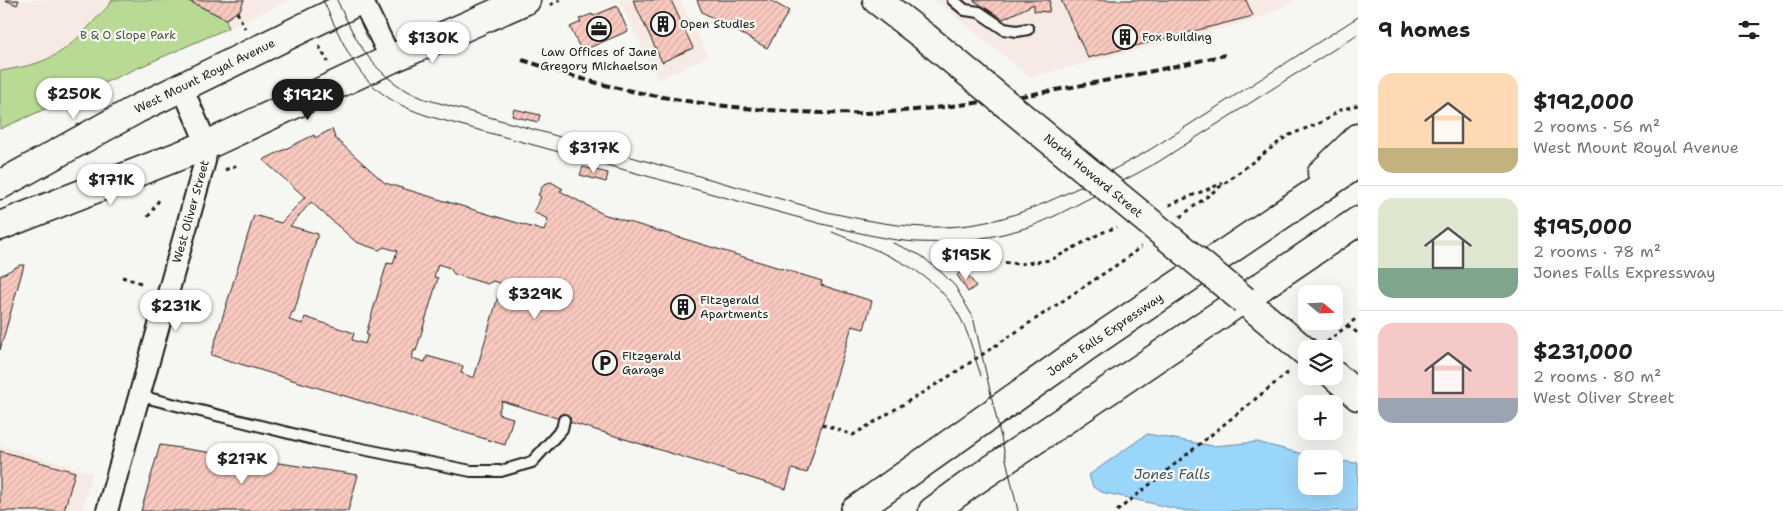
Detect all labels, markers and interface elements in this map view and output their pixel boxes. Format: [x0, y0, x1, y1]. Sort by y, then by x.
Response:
building icon: Open Studies [650, 11, 676, 37]
office icon: Law Offices of Jane Gregory Michaelson [586, 16, 612, 42]
place label: Open Studies [680, 16, 755, 32]
text: 9 homes [1378, 16, 1470, 44]
icon: filters [1735, 16, 1763, 44]
pin: $130K [398, 22, 468, 64]
building icon: Fox Building [1112, 24, 1138, 50]
park label: B & O Slope Park [80, 27, 176, 43]
text: $130K [408, 27, 458, 48]
place label: Fox Building [1142, 29, 1212, 45]
street label: West Mount Royal Avenue [132, 35, 278, 117]
place label: Law Offices of Jane Gregory Michaelson [540, 44, 658, 74]
pin: $250K [39, 78, 109, 120]
pin: $192K [273, 78, 343, 121]
text: $250K [47, 83, 101, 104]
text: $192K [283, 84, 333, 105]
text: $192,000 [1533, 88, 1634, 116]
icon: home [1418, 93, 1478, 153]
text: 2 rooms · 56 m² [1533, 116, 1660, 137]
street label: North Howard Street [1040, 130, 1146, 221]
pin: $317K [559, 132, 629, 174]
text: $317K [569, 137, 619, 158]
text: West Mount Royal Avenue [1533, 137, 1739, 158]
street label: West Oliver Street [169, 158, 213, 265]
pin: $171K [76, 164, 146, 206]
text: $171K [88, 169, 134, 190]
text: $195,000 [1533, 213, 1632, 241]
icon: home [1418, 218, 1478, 278]
pin: $195K [931, 238, 1001, 281]
text: 2 rooms · 78 m² [1533, 241, 1661, 262]
text: $195K [941, 244, 991, 265]
text: Jones Falls Expressway [1533, 262, 1716, 283]
pin: $329K [500, 278, 570, 320]
text: $329K [508, 283, 562, 304]
north arrow [1298, 285, 1342, 330]
map controls [1298, 285, 1343, 495]
street label: Jones Falls Expressway [1044, 289, 1166, 380]
pin: $231K [141, 290, 211, 332]
place label: Fitzgerald Apartments [700, 292, 769, 322]
building icon: Fitzgerald Apartments [670, 294, 696, 320]
text: $231K [151, 295, 201, 316]
text: $231,000 [1533, 338, 1633, 366]
button: layers [1298, 340, 1343, 385]
icon: home [1418, 343, 1478, 403]
place label: Fitzgerald Garage [622, 348, 682, 378]
parking icon: Fitzgerald Garage [592, 350, 618, 376]
text: 2 rooms · 80 m² [1533, 366, 1661, 387]
text: West Oliver Street [1533, 387, 1675, 408]
button: + [1298, 395, 1343, 440]
pin: $217K [207, 442, 277, 485]
text: $217K [217, 448, 267, 469]
button: − [1298, 450, 1343, 495]
water label: Jones Falls [1134, 465, 1210, 483]

